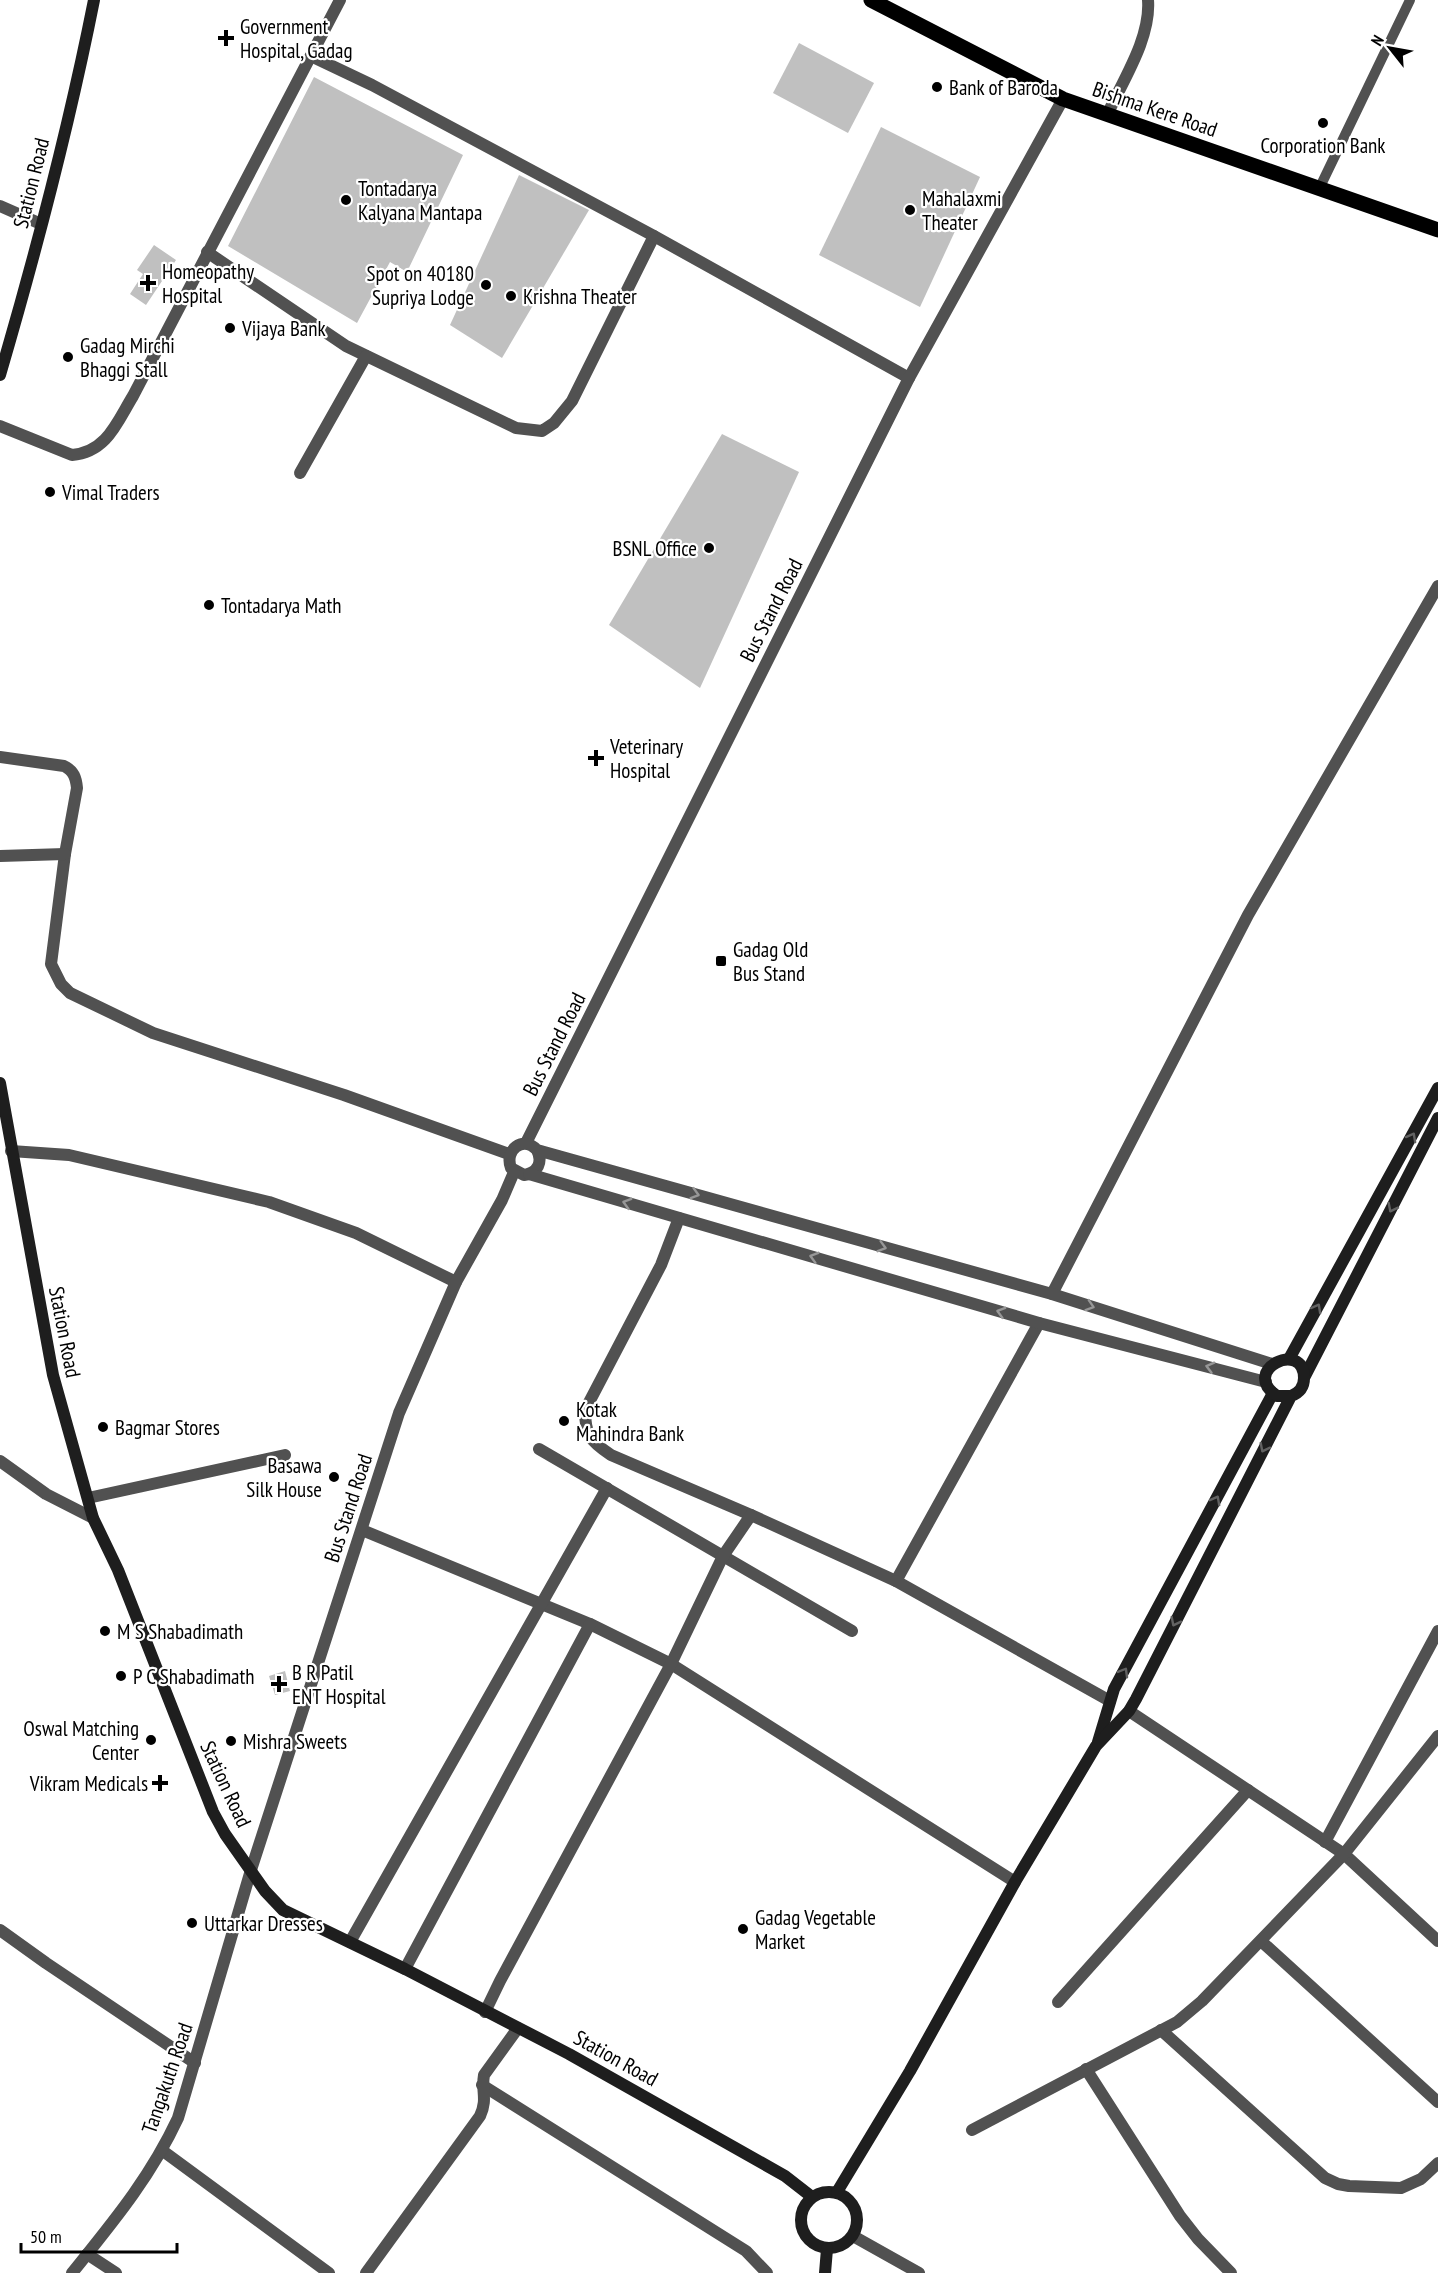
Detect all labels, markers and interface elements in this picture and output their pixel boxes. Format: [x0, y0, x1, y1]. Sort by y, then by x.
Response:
place label: Government Hospital, Gadag [240, 13, 352, 64]
north arrow [1360, 18, 1420, 78]
marker: Government Hospital, Gadag [217, 29, 235, 47]
text: N [1366, 31, 1388, 49]
place label: Bank of Baroda [949, 74, 1058, 101]
street label: Bishma Kere Road [1089, 75, 1221, 143]
marker: Bank of Baroda [930, 80, 944, 94]
marker: Corporation Bank [1316, 116, 1330, 130]
place label: Corporation Bank [1261, 132, 1385, 159]
street label: Station Road [7, 135, 55, 231]
place label: Tontadarya Kalyana Mantapa [358, 175, 482, 226]
place label: Mahalaxmi Theater [922, 185, 1002, 236]
marker: Tontadarya Kalyana Mantapa [339, 193, 353, 207]
marker: Mahalaxmi Theater [903, 203, 917, 217]
place label: Homeopathy Hospital [162, 258, 254, 309]
place label: Spot on 40180 Supriya Lodge [367, 260, 474, 311]
marker: Homeopathy Hospital [139, 274, 157, 292]
marker: Spot on 40180 Supriya Lodge [479, 278, 493, 292]
place label: Krishna Theater [523, 283, 637, 310]
marker: Krishna Theater [504, 289, 518, 303]
place label: Vijaya Bank [241, 315, 326, 342]
marker: Vijaya Bank [223, 321, 237, 335]
place label: Gadag Mirchi Bhaggi Stall [80, 332, 175, 383]
marker: Gadag Mirchi Bhaggi Stall [61, 350, 75, 364]
place label: Vimal Traders [61, 479, 160, 506]
marker: Vimal Traders [43, 485, 57, 499]
place label: BSNL Office [612, 535, 697, 562]
marker: BSNL Office [702, 541, 716, 555]
street label: Bus Stand Road [733, 554, 809, 666]
place label: Tontadarya Math [221, 592, 341, 619]
marker: Tontadarya Math [202, 598, 216, 612]
place label: Veterinary Hospital [609, 733, 683, 784]
marker: Veterinary Hospital [587, 749, 605, 767]
place label: Gadag Old Bus Stand [733, 936, 808, 987]
marker: Gadag Old Bus Stand [714, 954, 728, 968]
street label: Bus Stand Road [516, 988, 592, 1100]
one-way arrow [1404, 1133, 1416, 1143]
one-way arrow [689, 1187, 699, 1199]
one-way arrow [622, 1197, 632, 1210]
one-way arrow [1388, 1201, 1399, 1212]
one-way arrow [877, 1239, 887, 1252]
one-way arrow [809, 1252, 820, 1264]
street label: Station Road [43, 1284, 87, 1380]
one-way arrow [1084, 1299, 1095, 1311]
one-way arrow [1310, 1304, 1322, 1314]
one-way arrow [996, 1307, 1007, 1319]
one-way arrow [1205, 1362, 1215, 1375]
place label: Kotak Mahindra Bank [576, 1396, 684, 1447]
place label: Bagmar Stores [115, 1414, 220, 1441]
marker: Kotak Mahindra Bank [557, 1414, 571, 1428]
marker: Bagmar Stores [96, 1420, 110, 1434]
one-way arrow [1260, 1442, 1272, 1453]
street label: Bus Stand Road [318, 1450, 378, 1566]
place label: Basawa Silk House [246, 1452, 322, 1503]
marker: Basawa Silk House [327, 1470, 341, 1484]
one-way arrow [1209, 1495, 1220, 1506]
one-way arrow [1171, 1615, 1182, 1626]
place label: M S Shabadimath [117, 1618, 243, 1645]
marker: M S Shabadimath [98, 1624, 112, 1638]
place label: B R Patil ENT Hospital [292, 1659, 386, 1710]
place label: P C Shabadimath [133, 1663, 255, 1690]
one-way arrow [1117, 1668, 1129, 1678]
marker: P C Shabadimath [114, 1669, 128, 1683]
marker: B R Patil ENT Hospital [270, 1675, 288, 1693]
place label: Oswal Matching Center [23, 1715, 139, 1766]
place label: Mishra Sweets [243, 1728, 347, 1755]
marker: Oswal Matching Center [144, 1733, 158, 1747]
marker: Mishra Sweets [224, 1734, 238, 1748]
street label: Station Road [194, 1737, 258, 1831]
place label: Vikram Medicals [29, 1770, 148, 1797]
marker: Vikram Medicals [153, 1776, 167, 1790]
place label: Gadag Vegetable Market [755, 1904, 876, 1955]
place label: Uttarkar Dresses [204, 1910, 323, 1937]
marker: Uttarkar Dresses [185, 1916, 199, 1930]
marker: Gadag Vegetable Market [736, 1922, 750, 1936]
street label: Tangakuth Road [135, 2019, 199, 2137]
street label: Station Road [569, 2024, 663, 2092]
scale bar [21, 2216, 177, 2254]
text: 50 m [30, 2225, 62, 2248]

